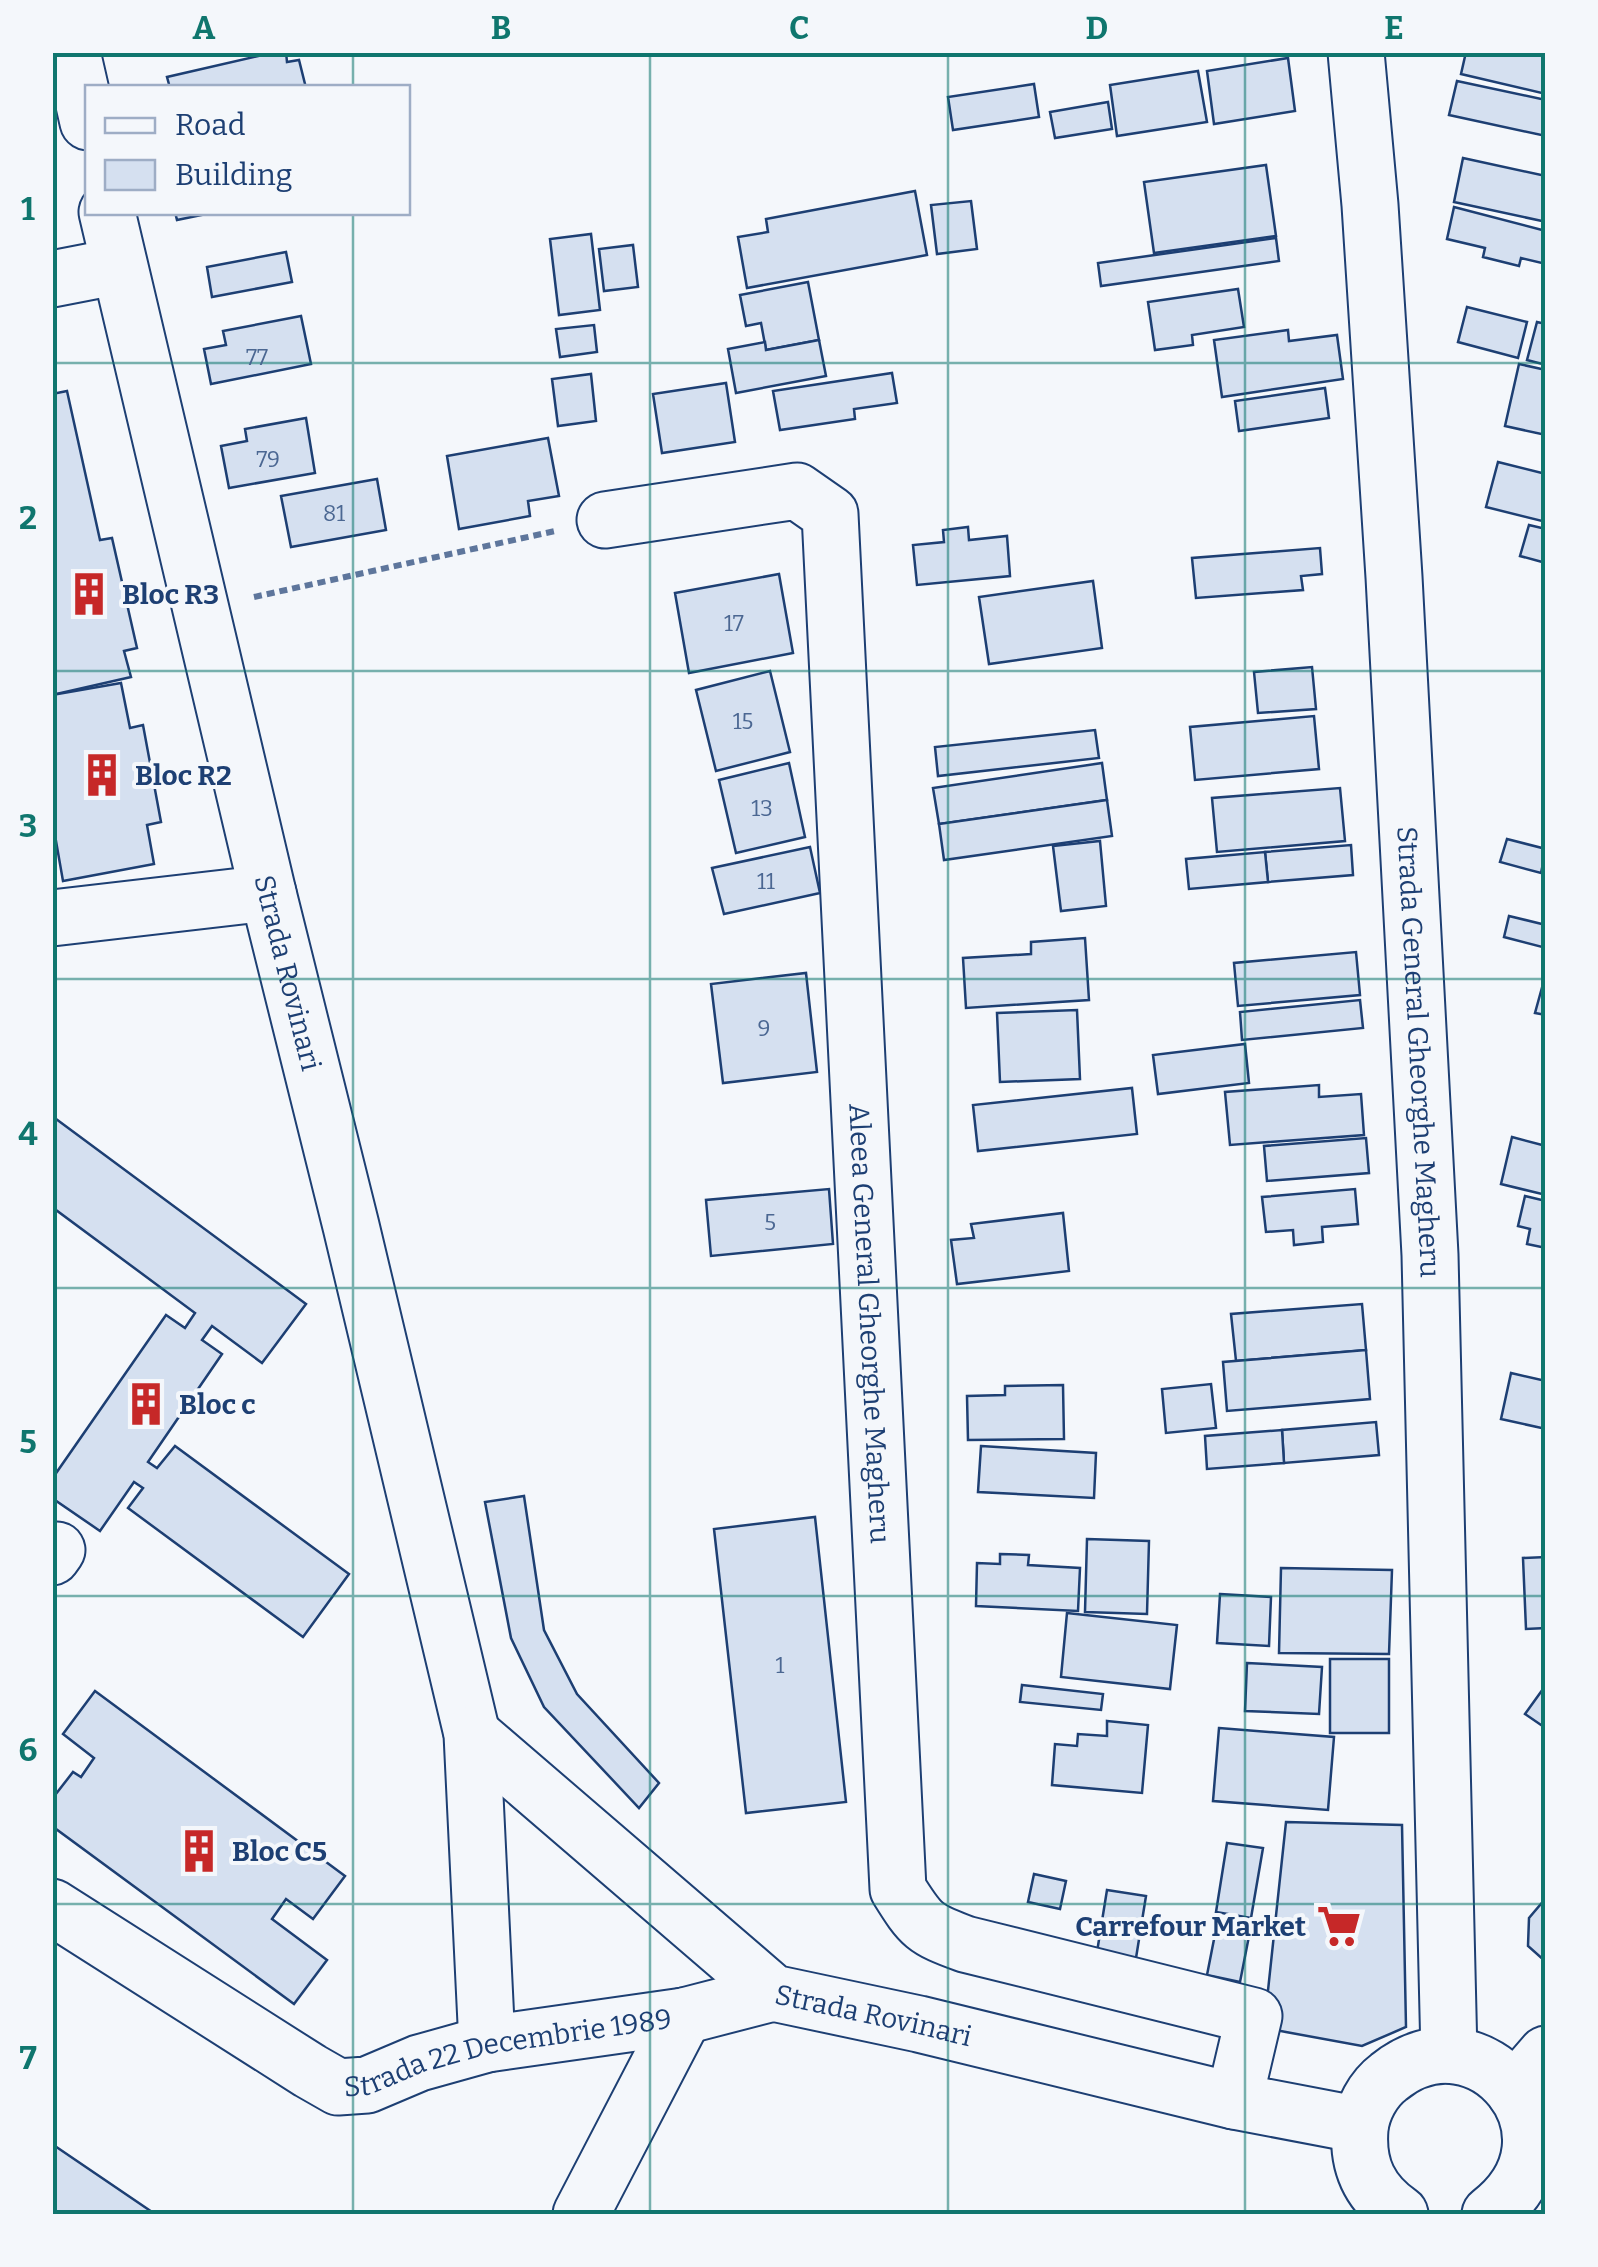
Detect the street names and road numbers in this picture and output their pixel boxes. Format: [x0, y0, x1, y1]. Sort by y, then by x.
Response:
street label: Strada General Gheorghe Magheru [1390, 825, 1447, 1278]
street label: Strada Rovinari [247, 872, 328, 1074]
street label: Aleea General Gheorghe Magheru [842, 1103, 897, 1545]
street label: Strada Rovinari [772, 1978, 975, 2053]
street label: Strada 22 Decembrie 1989 [343, 2002, 674, 2104]

